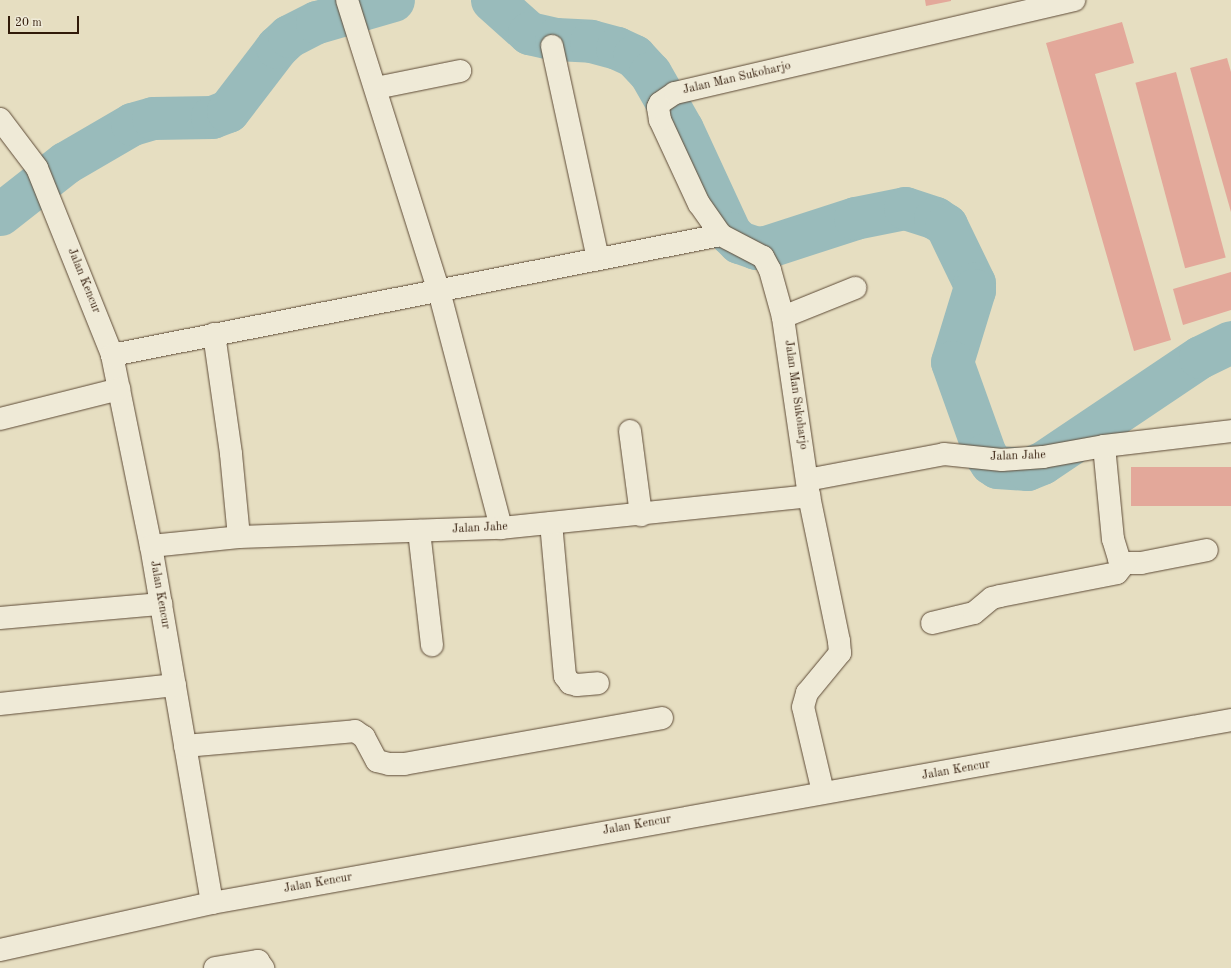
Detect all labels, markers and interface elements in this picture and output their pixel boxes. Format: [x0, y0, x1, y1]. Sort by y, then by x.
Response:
scale bar [10, 8, 81, 34]
text: 20 m [15, 17, 42, 29]
street label: Jalan Man Sukoharjo [682, 60, 792, 98]
street label: Jalan Kencur [63, 246, 103, 316]
street label: Jalan Man Sukoharjo [780, 339, 810, 451]
street label: Jalan Jahe [990, 449, 1046, 465]
street label: Jalan Jahe [452, 520, 508, 538]
street label: Jalan Kencur [146, 560, 172, 630]
street label: Jalan Kencur [921, 758, 991, 784]
street label: Jalan Kencur [602, 813, 672, 839]
street label: Jalan Kencur [283, 871, 353, 897]

